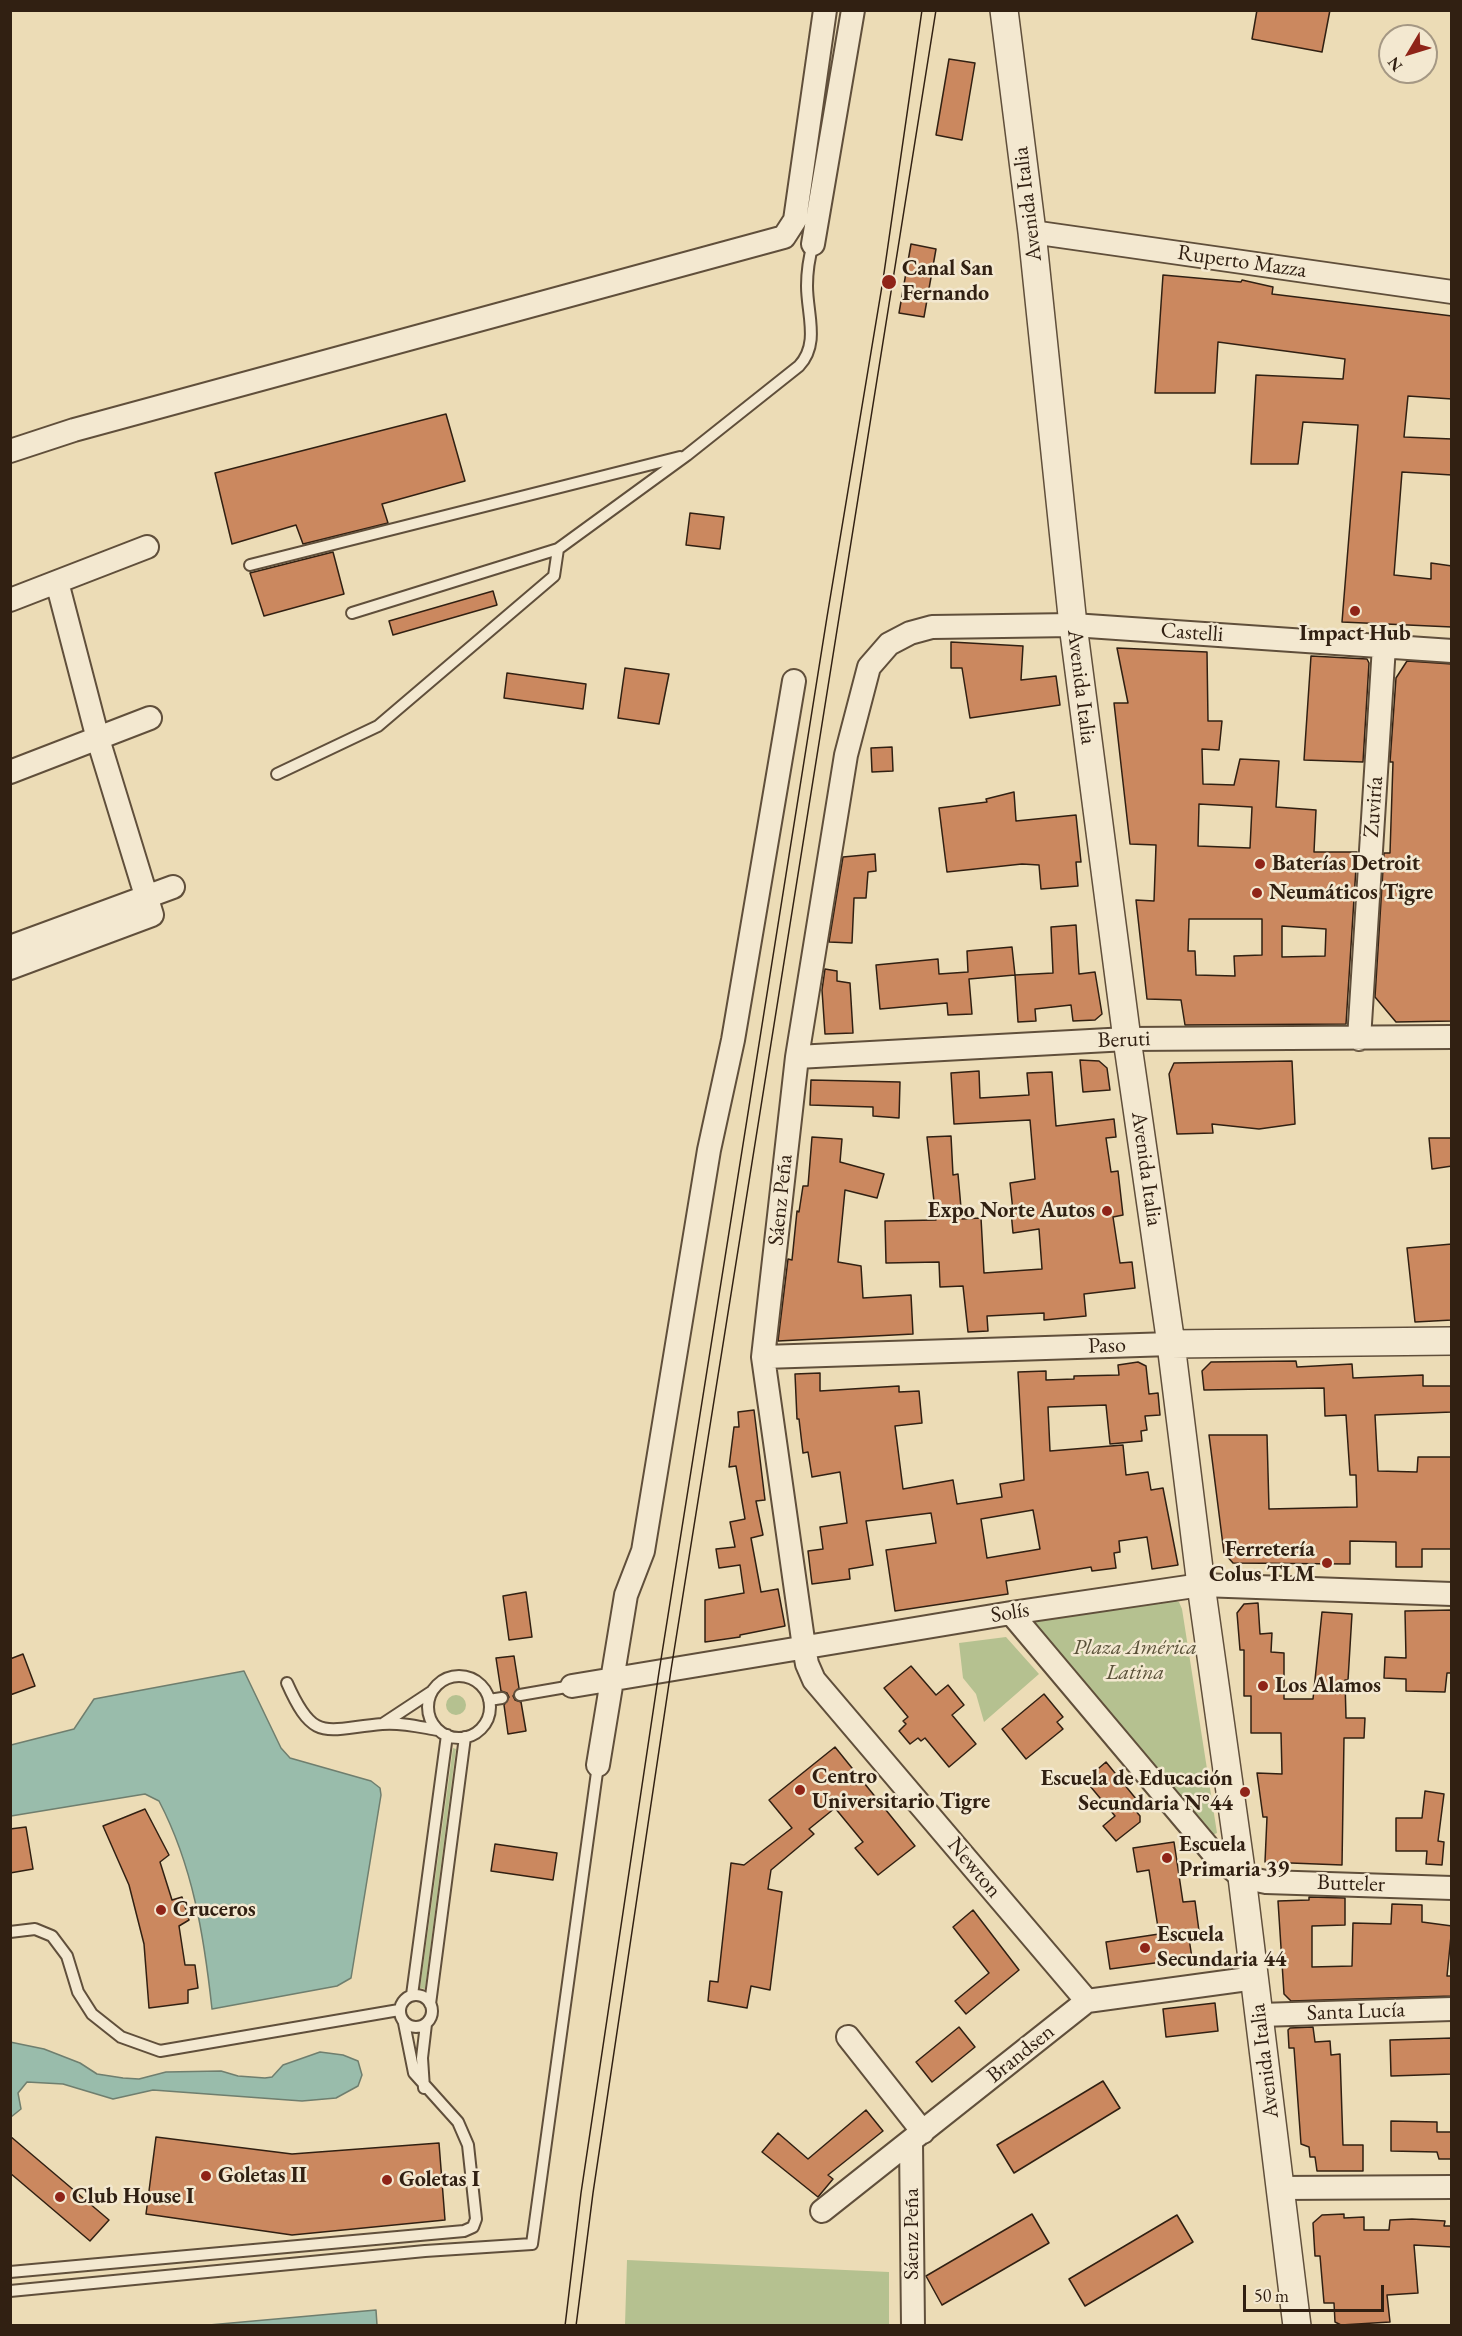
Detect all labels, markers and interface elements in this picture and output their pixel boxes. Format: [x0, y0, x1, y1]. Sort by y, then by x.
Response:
north arrow [1378, 24, 1438, 84]
text: N [1383, 53, 1407, 76]
street label: Avenida Italia [1008, 145, 1048, 263]
street label: Ruperto Mazza [1176, 240, 1308, 284]
place label: Canal San Fernando [902, 256, 993, 308]
marker: Canal San Fernando [880, 273, 898, 291]
marker: Impact Hub [1348, 604, 1362, 618]
street label: Castelli [1160, 618, 1224, 648]
place label: Impact Hub [1299, 621, 1411, 647]
street label: Avenida Italia [1061, 628, 1101, 746]
street label: Zuviría [1359, 775, 1389, 839]
place label: Baterías Detroit [1272, 851, 1420, 877]
marker: Baterías Detroit [1253, 857, 1267, 871]
place label: Neumáticos Tigre [1269, 880, 1433, 906]
marker: Neumáticos Tigre [1250, 886, 1264, 900]
street label: Beruti [1097, 1026, 1151, 1054]
street label: Avenida Italia [1125, 1110, 1167, 1228]
street label: Sáenz Peña [763, 1153, 799, 1247]
place label: Expo Norte Autos [928, 1198, 1095, 1224]
marker: Expo Norte Autos [1100, 1204, 1114, 1218]
street label: Paso [1088, 1332, 1126, 1360]
place label: Ferretería Colus TLM [1209, 1537, 1315, 1588]
marker: Ferretería Colus TLM [1320, 1556, 1334, 1570]
street label: Solís [989, 1597, 1031, 1629]
park label: Plaza América Latina [1073, 1635, 1197, 1687]
place label: Los Alamos [1275, 1673, 1381, 1699]
marker: Los Alamos [1256, 1679, 1270, 1693]
place label: Centro Universitario Tigre [812, 1764, 990, 1816]
place label: Escuela de Educación Secundaria N°44 [1041, 1766, 1233, 1818]
marker: Centro Universitario Tigre [793, 1783, 807, 1797]
marker: Escuela de Educación Secundaria N°44 [1238, 1785, 1252, 1799]
place label: Escuela Primaria 39 [1179, 1832, 1289, 1884]
street label: Newton [941, 1833, 1007, 1903]
marker: Escuela Primaria 39 [1160, 1851, 1174, 1865]
street label: Butteler [1317, 1870, 1385, 1898]
place label: Cruceros [173, 1897, 256, 1923]
marker: Cruceros [154, 1903, 168, 1917]
place label: Escuela Secundaria 44 [1157, 1922, 1286, 1974]
marker: Escuela Secundaria 44 [1138, 1941, 1152, 1955]
street label: Santa Lucía [1306, 1997, 1406, 2027]
street label: Avenida Italia [1245, 2002, 1285, 2120]
street label: Brandsen [982, 2019, 1060, 2089]
place label: Goletas II [218, 2163, 307, 2189]
place label: Goletas I [399, 2167, 480, 2193]
marker: Goletas II [199, 2169, 213, 2183]
marker: Goletas I [380, 2173, 394, 2187]
place label: Club House I [72, 2184, 194, 2210]
street label: Sáenz Peña [899, 2188, 925, 2280]
marker: Club House I [53, 2190, 67, 2204]
scale bar [1246, 2273, 1387, 2311]
text: 50 m [1254, 2284, 1289, 2307]

